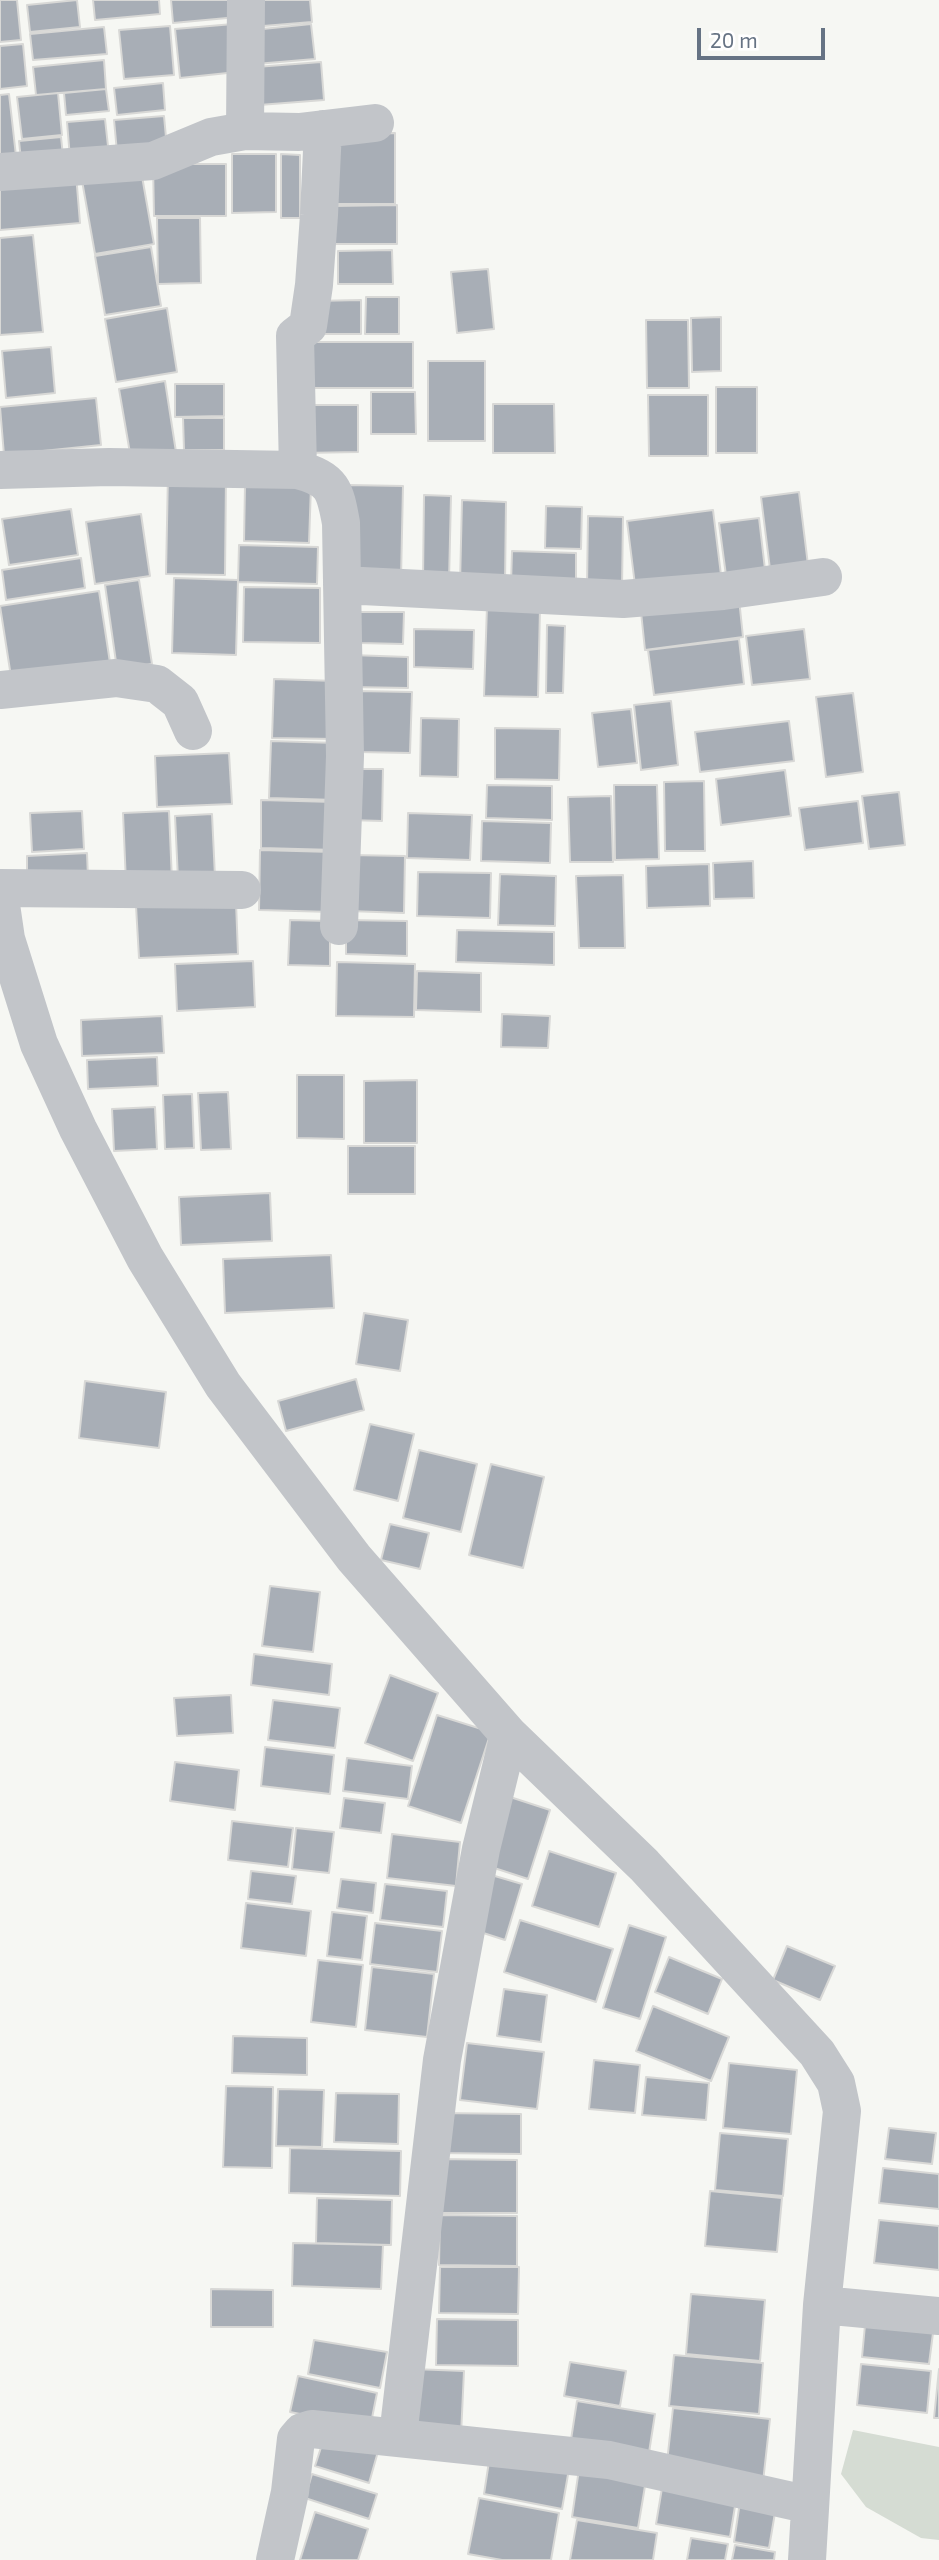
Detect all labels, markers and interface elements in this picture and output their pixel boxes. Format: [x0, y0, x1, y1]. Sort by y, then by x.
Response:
scale bar [701, 14, 829, 58]
text: 20 m [710, 27, 758, 52]

